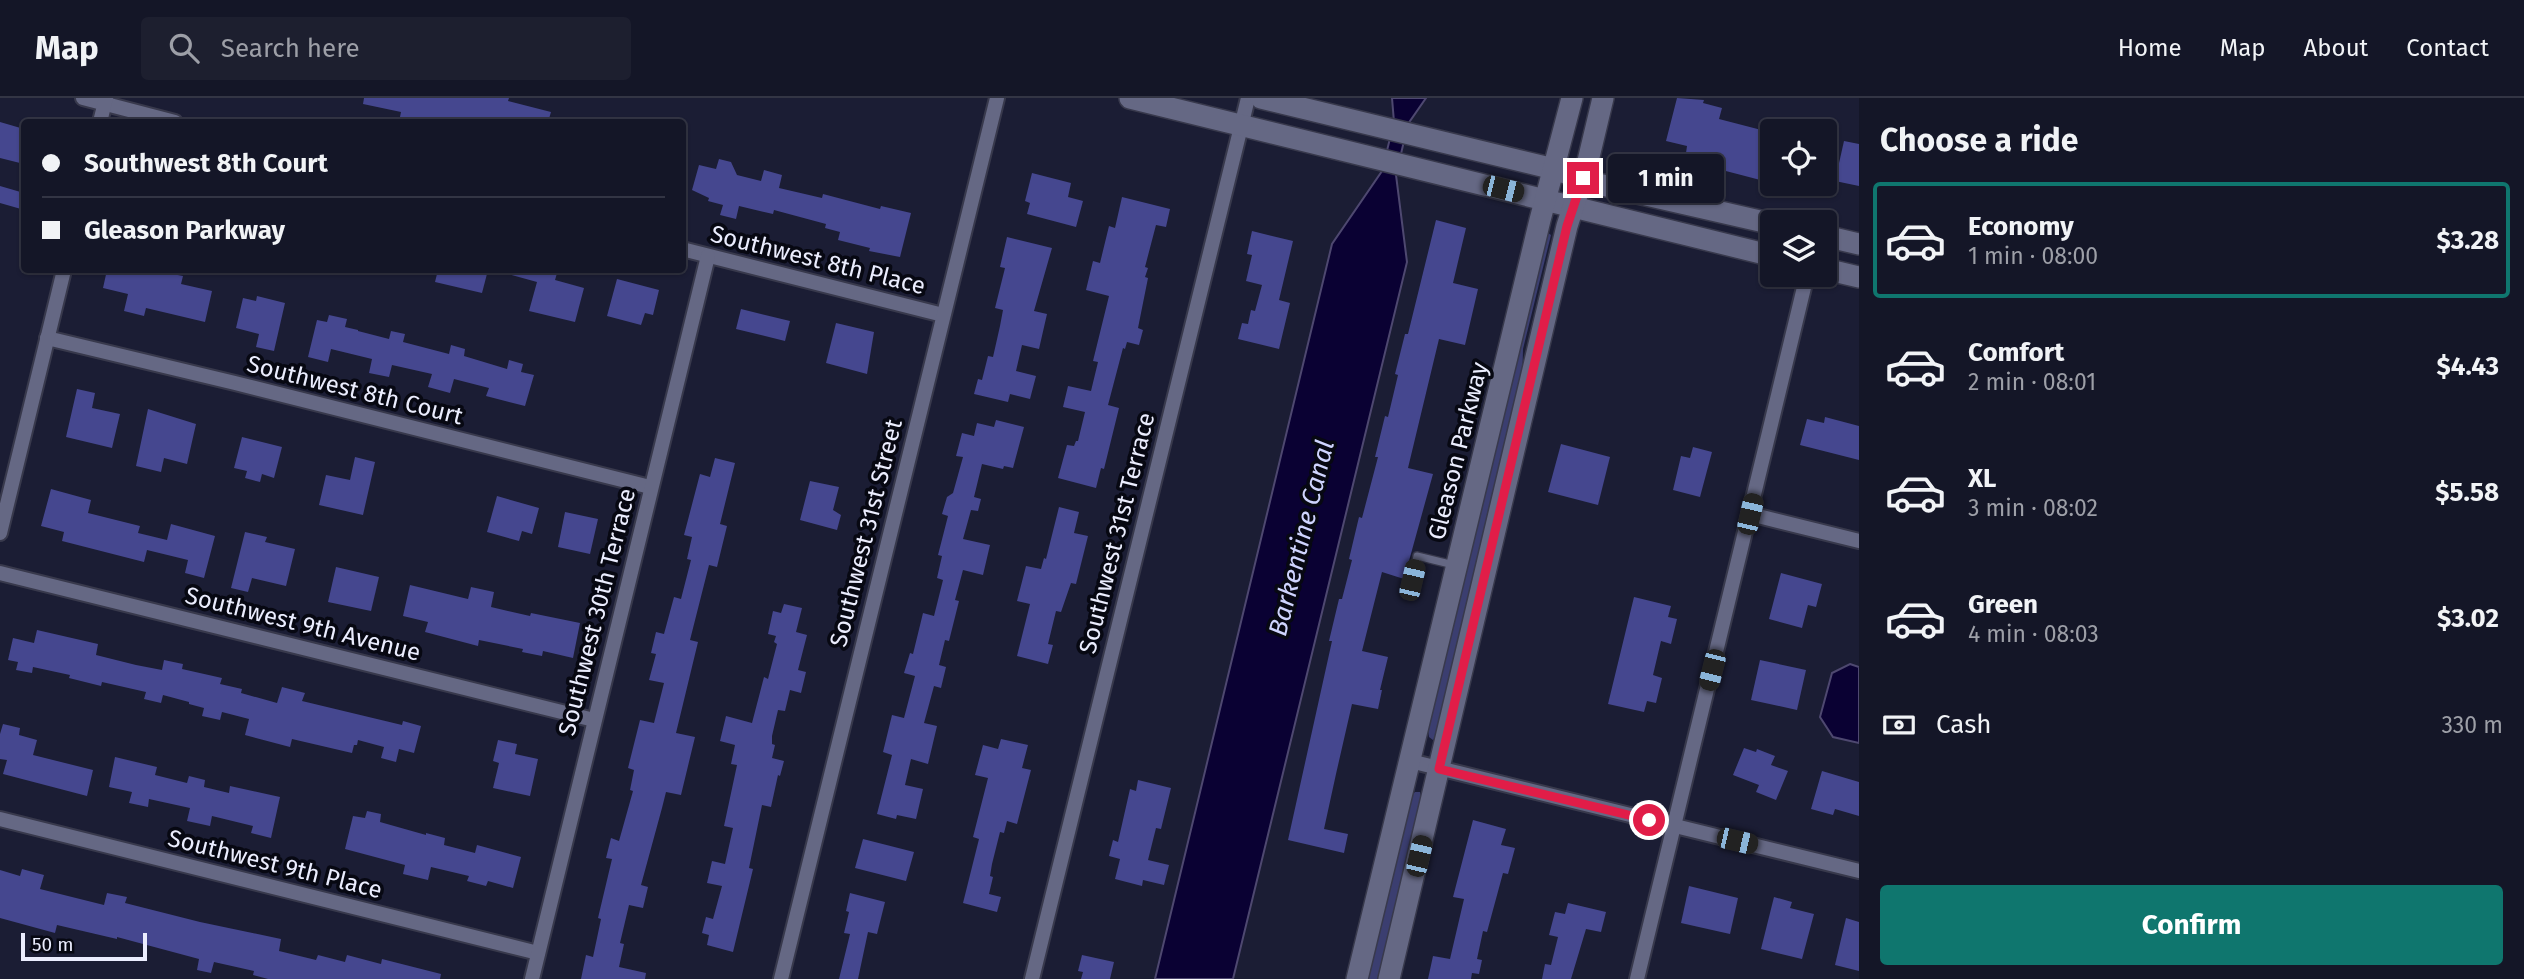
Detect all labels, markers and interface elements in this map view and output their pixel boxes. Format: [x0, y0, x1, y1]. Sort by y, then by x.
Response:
search box [141, 17, 631, 80]
text: Map [35, 28, 99, 68]
icon: search [165, 29, 203, 67]
text: Search here [221, 33, 360, 64]
text: Home [2118, 34, 2182, 62]
text: Map [2220, 34, 2266, 62]
text: About [2304, 34, 2368, 62]
text: Contact [2406, 34, 2489, 62]
map controls [1760, 119, 1837, 287]
button: locate [1760, 119, 1837, 196]
text: Choose a ride [1880, 121, 2078, 159]
text: Southwest 8th Court [84, 148, 328, 179]
callout: 1 min [1608, 154, 1723, 202]
route end [1567, 162, 1599, 194]
text: 1 min [1638, 164, 1694, 192]
car [1481, 174, 1526, 204]
icon: car [1884, 209, 1947, 272]
button: layers [1760, 210, 1837, 287]
text: Economy [1968, 211, 2074, 242]
text: Gleason Parkway [84, 215, 285, 246]
street label: Southwest 8th Place [708, 220, 928, 300]
text: $3.28 [2436, 225, 2499, 256]
text: 1 min · 08:00 [1968, 242, 2098, 270]
icon: car [1884, 335, 1947, 398]
text: Comfort [1968, 337, 2064, 368]
street label: Southwest 8th Court [244, 350, 466, 430]
text: $4.43 [2437, 351, 2499, 382]
street label: Gleason Parkway [1422, 359, 1494, 543]
text: 2 min · 08:01 [1968, 368, 2096, 396]
street label: Southwest 31st Terrace [1074, 410, 1160, 656]
street label: Southwest 31st Street [824, 416, 908, 650]
water label: Barkentine Canal [1262, 437, 1341, 639]
icon: car [1884, 461, 1947, 524]
text: XL [1968, 463, 1996, 494]
text: $5.58 [2435, 477, 2499, 508]
street label: Southwest 30th Terrace [553, 485, 641, 739]
car [1736, 491, 1765, 537]
text: 3 min · 08:02 [1968, 494, 2098, 522]
car [1398, 557, 1427, 603]
street label: Southwest 9th Avenue [182, 581, 424, 667]
icon: car [1884, 587, 1947, 650]
text: Green [1968, 589, 2038, 620]
text: $3.02 [2437, 603, 2499, 634]
text: 4 min · 08:03 [1968, 620, 2099, 648]
car [1697, 647, 1728, 693]
icon: cash [1880, 706, 1918, 744]
text: Cash [1936, 709, 1992, 740]
text: 330 m [2441, 711, 2503, 739]
route start [1633, 804, 1665, 836]
street label: Southwest 9th Place [165, 824, 385, 904]
car [1715, 826, 1760, 856]
car [1405, 833, 1434, 879]
button: Confirm [1880, 885, 2503, 965]
scale bar [21, 930, 147, 962]
text: 50 m [32, 933, 73, 956]

